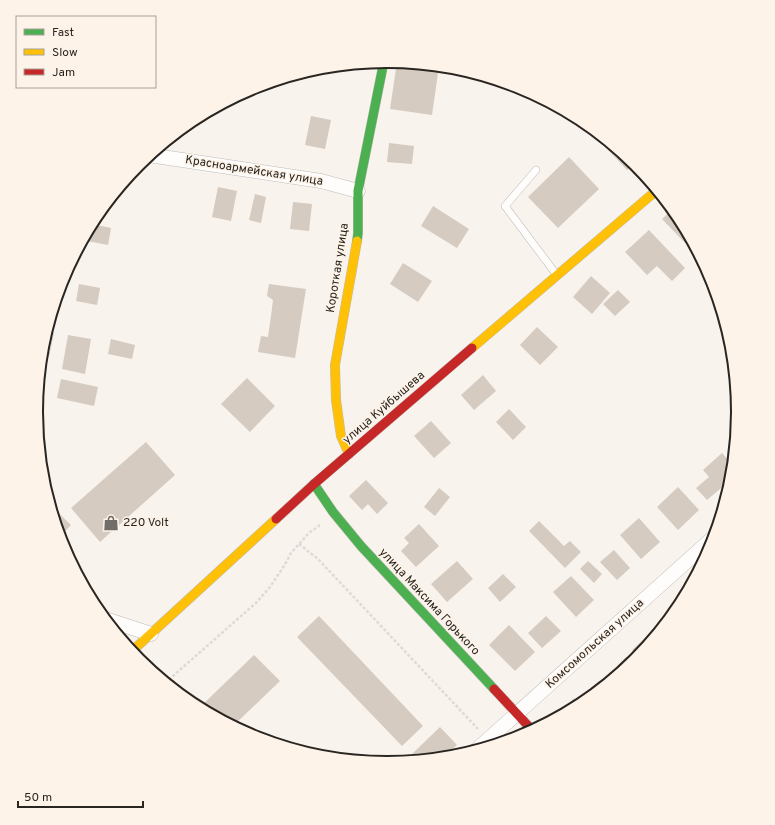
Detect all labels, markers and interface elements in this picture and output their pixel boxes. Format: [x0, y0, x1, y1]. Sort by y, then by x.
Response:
legend [16, 16, 156, 88]
text: Fast [52, 25, 74, 41]
text: Slow [52, 45, 78, 61]
text: Jam [52, 65, 75, 81]
street label: Красноармейская улица [184, 152, 324, 190]
street label: Короткая улица [323, 222, 353, 314]
street label: улица Куйбышева [340, 368, 428, 448]
shop icon: 220 Volt [102, 514, 120, 532]
place label: 220 Volt [123, 515, 169, 531]
street label: улица Максима Горького [375, 545, 483, 659]
street label: Комсомольская улица [542, 595, 648, 693]
scale bar [18, 783, 143, 809]
text: 50 m [24, 790, 52, 806]

